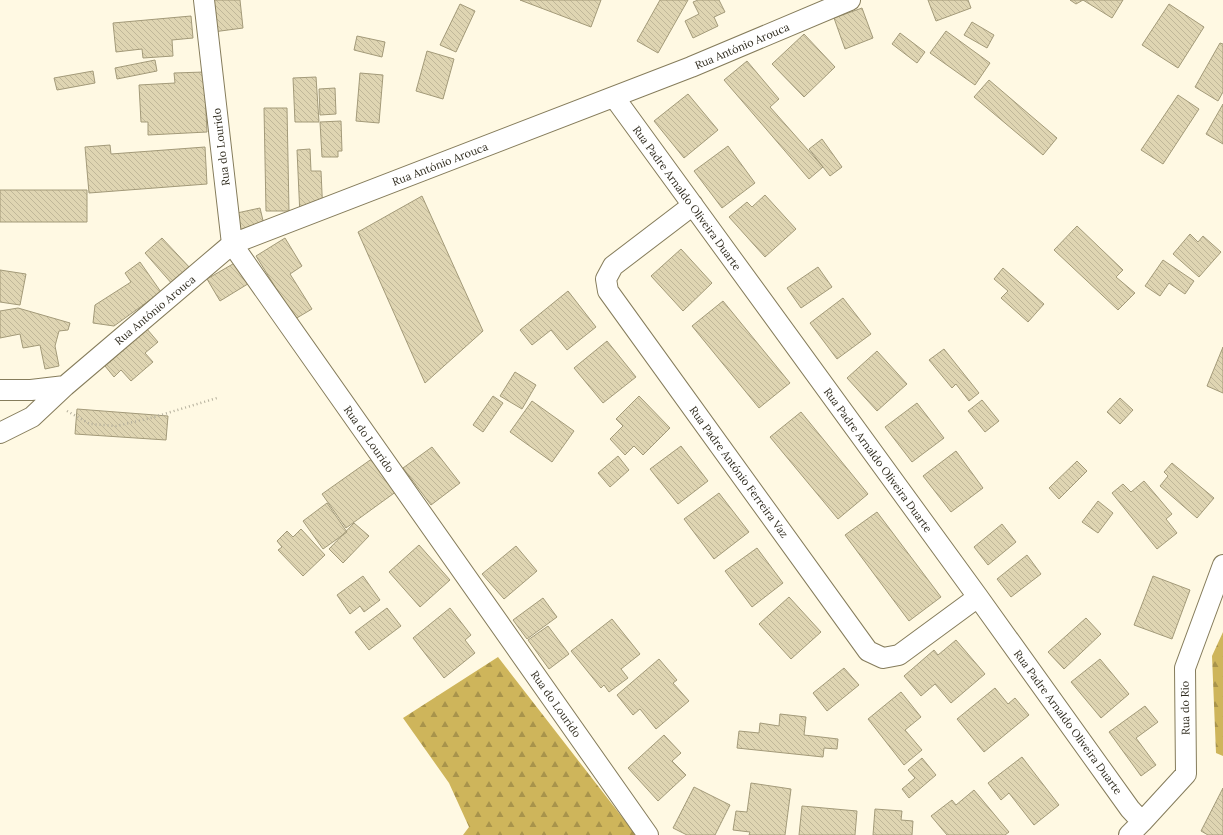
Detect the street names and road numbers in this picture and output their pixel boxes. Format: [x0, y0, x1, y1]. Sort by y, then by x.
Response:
street label: Rua António Arouca [693, 20, 792, 72]
street label: Rua do Lourido [209, 107, 233, 187]
street label: Rua Padre Arnaldo Oliveira Duarte [630, 123, 744, 273]
street label: Rua António Arouca [390, 139, 490, 189]
street label: Rua António Arouca [112, 272, 199, 348]
street label: Rua Padre Arnaldo Oliveira Duarte [821, 385, 935, 535]
street label: Rua do Lourido [341, 403, 397, 475]
street label: Rua Padre António Ferreira Vaz [686, 403, 792, 541]
street label: Rua Padre Arnaldo Oliveira Duarte [1011, 647, 1125, 797]
street label: Rua do Lourido [528, 668, 584, 740]
street label: Rua do Rio [1178, 681, 1192, 735]

